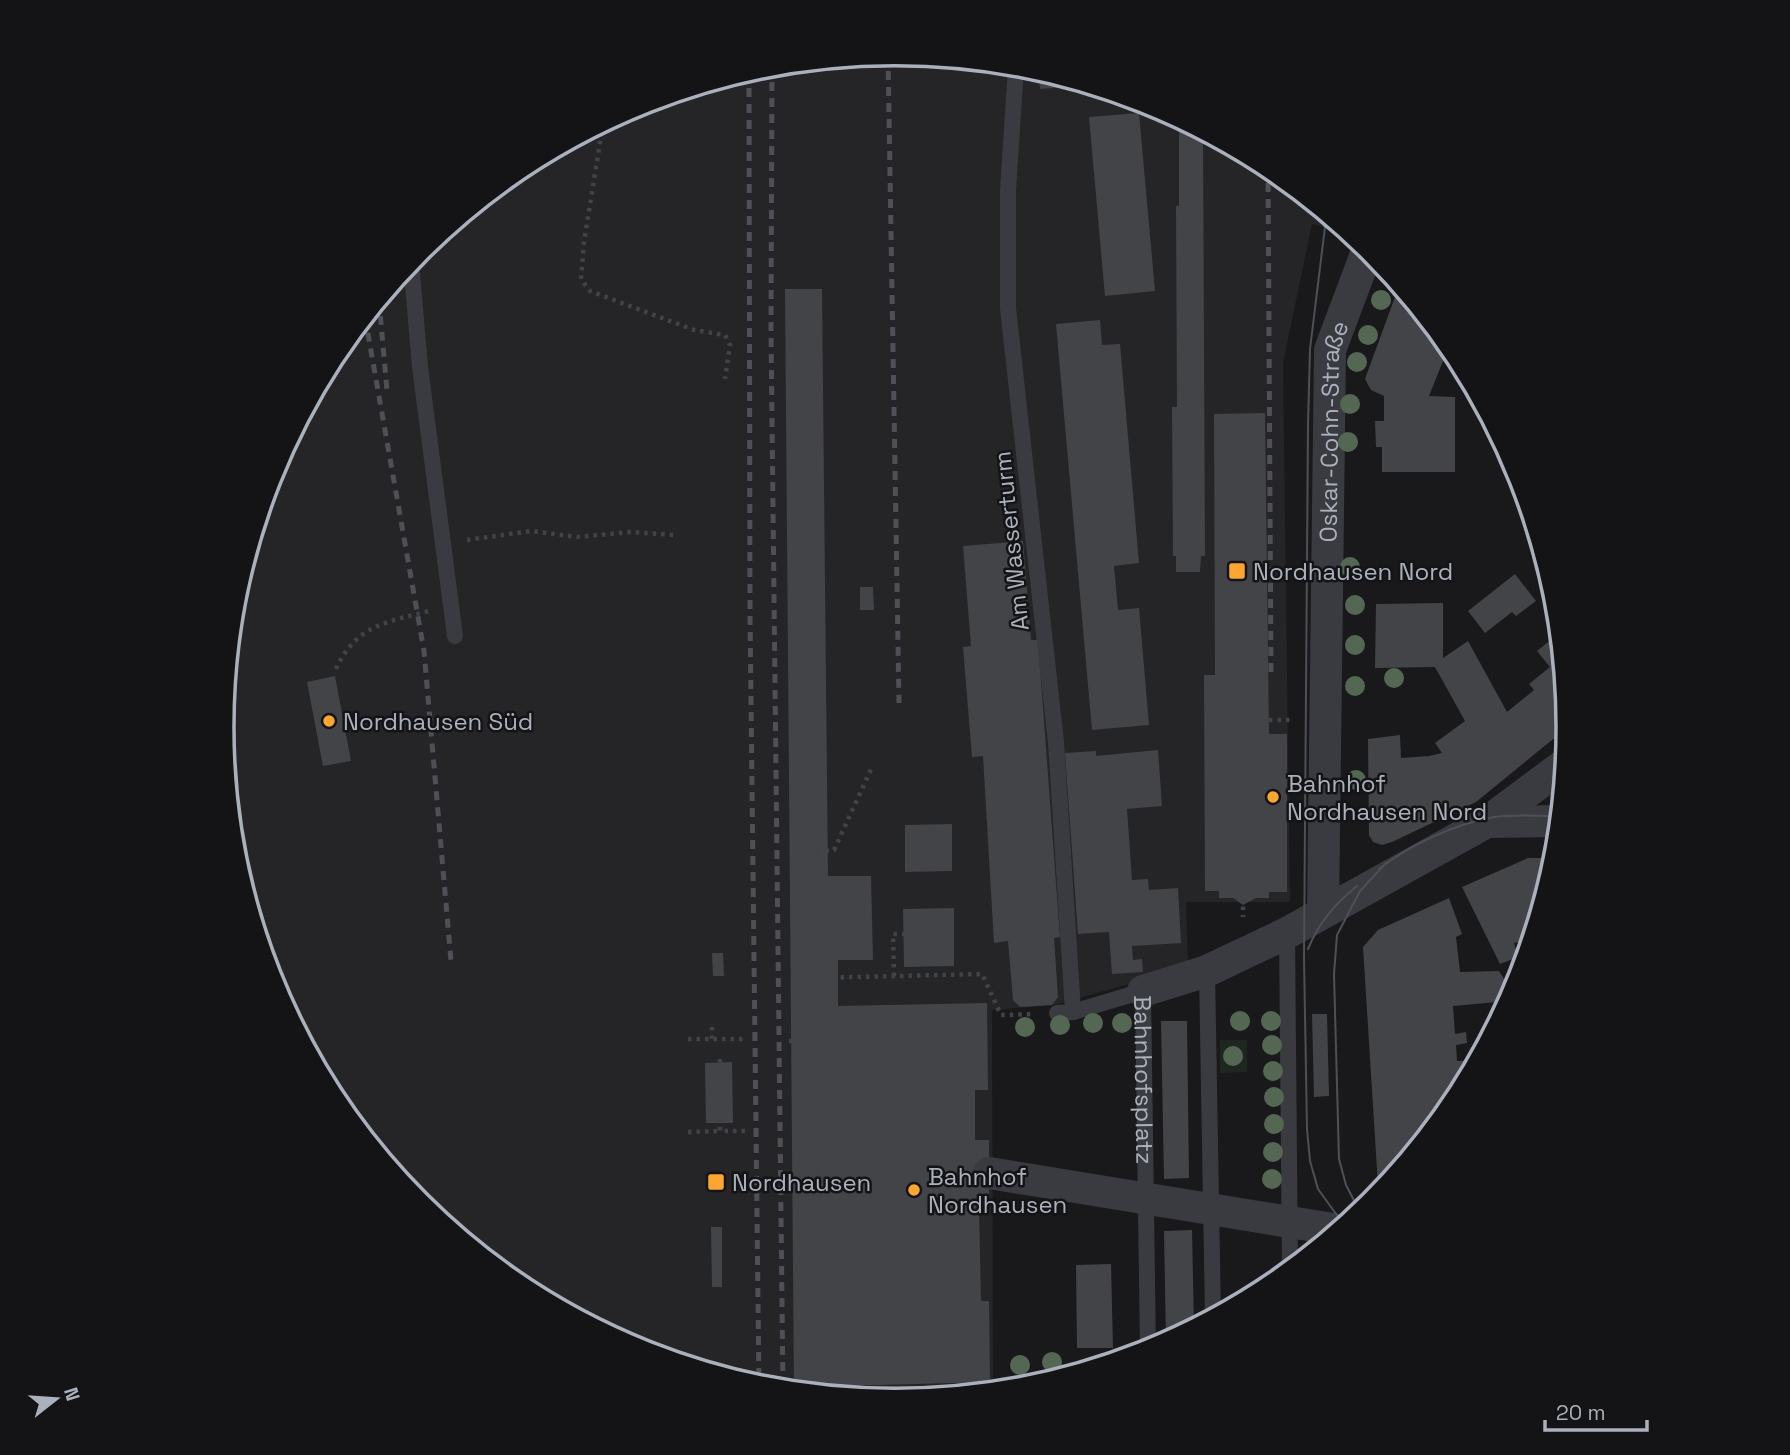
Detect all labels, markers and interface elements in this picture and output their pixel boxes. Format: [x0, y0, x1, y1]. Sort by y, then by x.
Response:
street label: Oskar-Cohn-Straße [1312, 316, 1355, 543]
street label: Am Wasserturm [986, 450, 1036, 632]
place label: Nordhausen Nord [1253, 556, 1453, 587]
marker: Nordhausen Nord [1227, 561, 1247, 581]
place label: Nordhausen Süd [343, 706, 533, 737]
marker: Nordhausen Süd [321, 713, 337, 729]
place label: Bahnhof Nordhausen Nord [1287, 768, 1487, 827]
marker: Bahnhof Nordhausen Nord [1265, 789, 1281, 805]
street label: Bahnhofsplatz [1128, 995, 1161, 1165]
place label: Bahnhof Nordhausen [928, 1161, 1067, 1220]
place label: Nordhausen [732, 1167, 871, 1198]
marker: Nordhausen [706, 1172, 726, 1192]
marker: Bahnhof Nordhausen [906, 1182, 922, 1198]
north arrow [21, 1364, 91, 1434]
text: N [58, 1384, 86, 1404]
scale bar [1545, 1388, 1646, 1432]
text: 20 m [1556, 1399, 1606, 1426]

